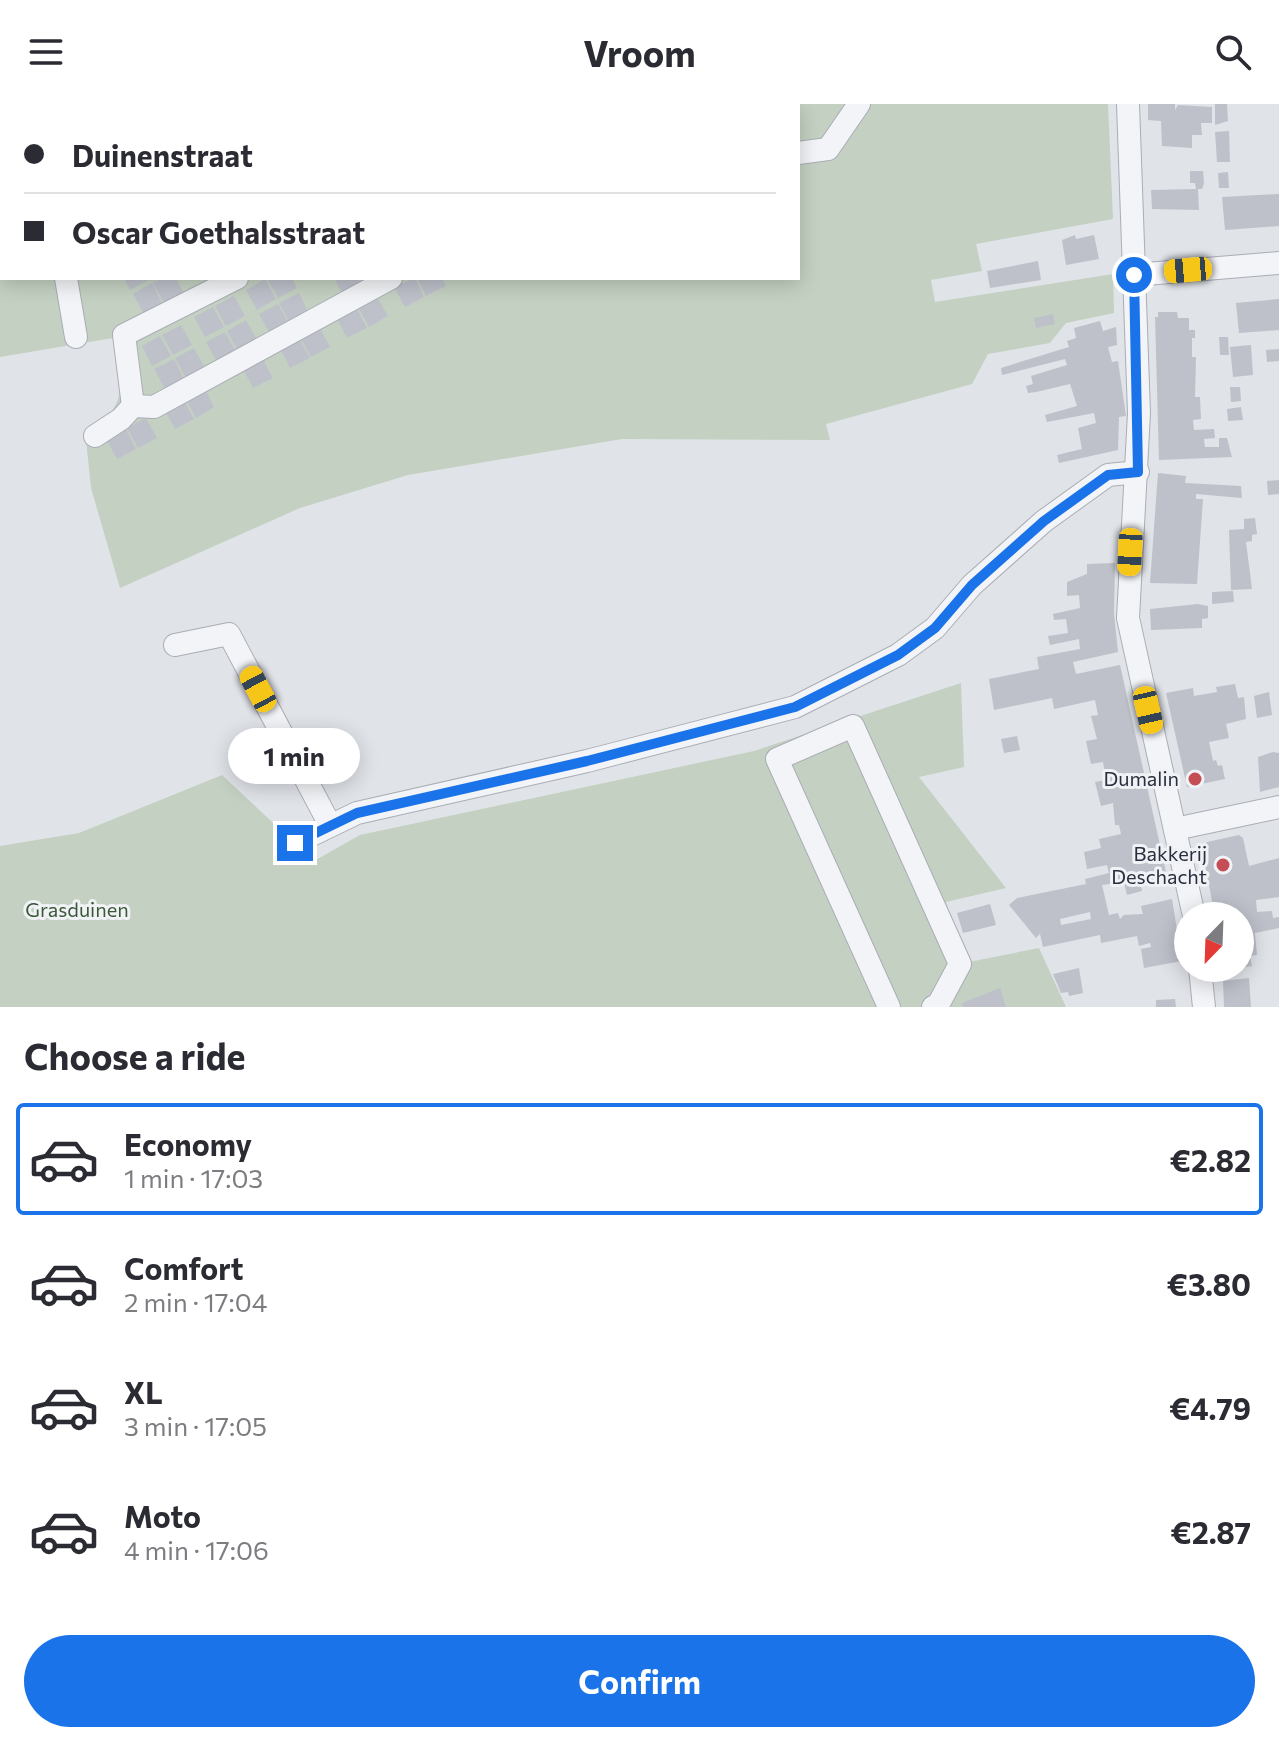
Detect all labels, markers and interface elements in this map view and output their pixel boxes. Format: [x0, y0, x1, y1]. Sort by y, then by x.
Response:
icon: menu [24, 30, 68, 74]
text: Vroom [583, 30, 696, 74]
icon: search [1211, 30, 1255, 74]
text: Duinenstraat [72, 136, 253, 173]
text: Oscar Goethalsstraat [72, 213, 365, 250]
car [1163, 256, 1213, 284]
route start [1116, 257, 1152, 293]
car [1117, 527, 1143, 577]
car [236, 662, 280, 716]
car [1131, 684, 1165, 736]
callout: 1 min [229, 727, 361, 783]
text: 1 min [263, 740, 325, 771]
place label: Dumalin [1104, 766, 1179, 790]
marker: Dumalin [1186, 770, 1204, 788]
route end [277, 825, 313, 861]
place label: Bakkerij Deschacht [1111, 841, 1207, 888]
marker: Bakkerij Deschacht [1214, 856, 1232, 874]
park label: Grasduinen [25, 897, 129, 921]
north arrow [1174, 902, 1254, 982]
map controls [1174, 902, 1254, 982]
text: Choose a ride [24, 1033, 245, 1077]
icon: car [28, 1123, 100, 1195]
text: Economy [124, 1125, 252, 1162]
text: €2.82 [1170, 1141, 1251, 1178]
text: 1 min · 17:03 [124, 1162, 263, 1193]
icon: car [28, 1247, 100, 1319]
text: Comfort [124, 1249, 243, 1286]
text: €3.80 [1167, 1265, 1251, 1302]
text: 2 min · 17:04 [124, 1286, 267, 1317]
icon: car [28, 1371, 100, 1443]
text: XL [124, 1373, 163, 1410]
text: €4.79 [1169, 1389, 1251, 1426]
text: 3 min · 17:05 [124, 1410, 267, 1441]
icon: car [28, 1495, 100, 1567]
text: Moto [124, 1497, 201, 1534]
text: €2.87 [1171, 1513, 1251, 1550]
text: 4 min · 17:06 [124, 1534, 269, 1565]
button: Confirm [24, 1635, 1255, 1727]

